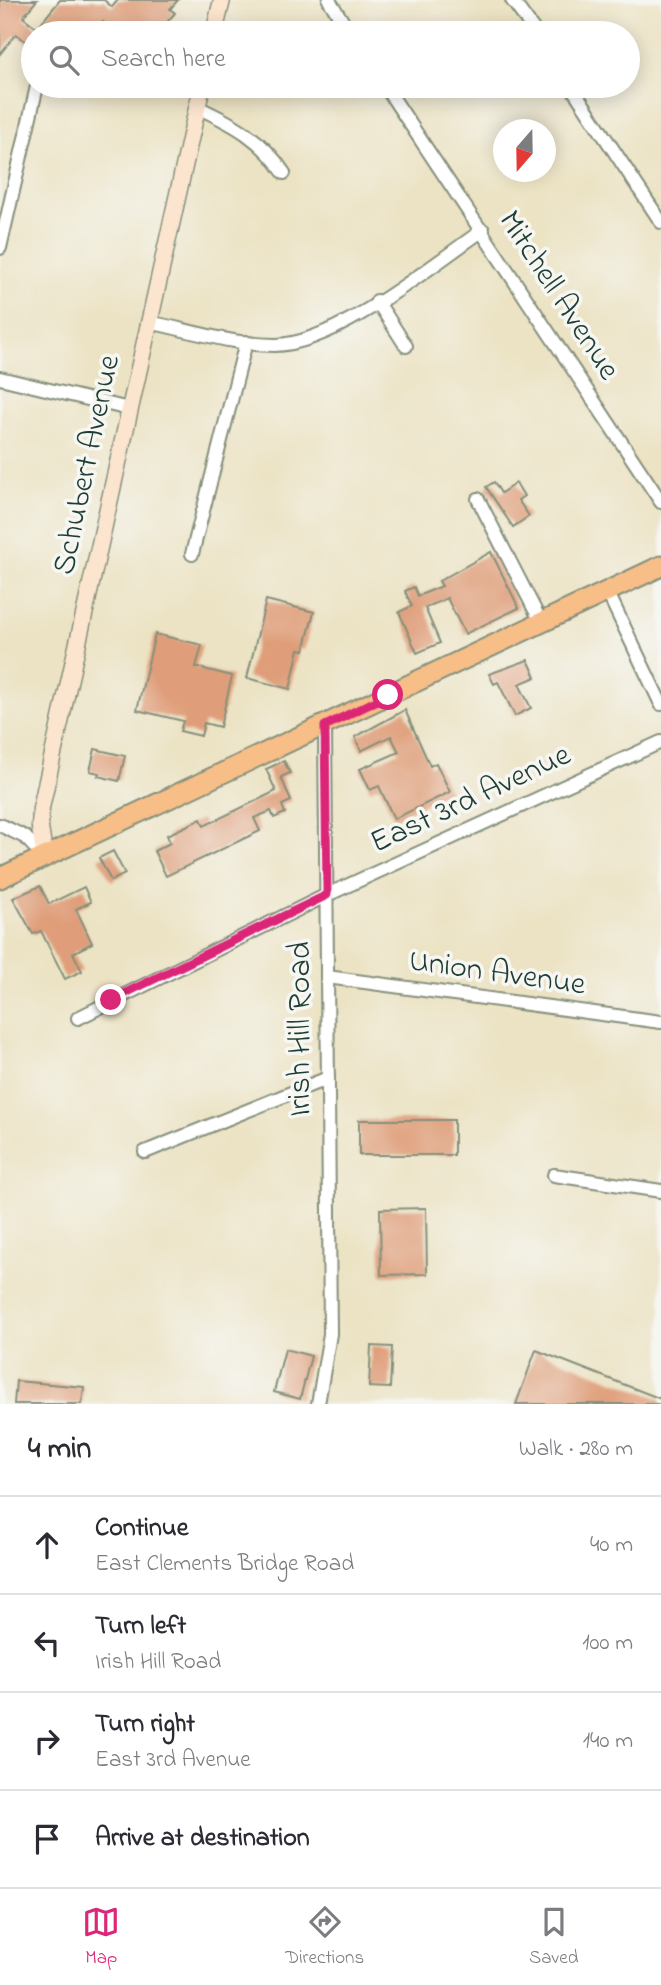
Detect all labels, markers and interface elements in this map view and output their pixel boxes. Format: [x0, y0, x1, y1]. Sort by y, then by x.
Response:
search box [21, 21, 640, 98]
icon: search [45, 41, 83, 79]
text: Search here [101, 41, 226, 79]
north arrow [493, 119, 556, 182]
street label: Mitchell Avenue [485, 202, 631, 391]
street label: Schubert Avenue [42, 350, 134, 579]
route start [372, 679, 403, 710]
street label: East 3rd Avenue [363, 733, 580, 867]
street label: Union Avenue [406, 938, 589, 1010]
street label: Irish Hill Road [278, 941, 325, 1117]
route end [95, 984, 126, 1015]
text: 4 min [28, 1428, 91, 1472]
text: Walk · 280 m [519, 1433, 633, 1466]
text: Continue [95, 1510, 188, 1548]
icon: ahead [28, 1526, 66, 1564]
text: 40 m [590, 1529, 633, 1562]
text: East Clements Bridge Road [95, 1548, 354, 1581]
text: Turn left [95, 1608, 186, 1646]
icon: left [28, 1624, 66, 1662]
text: 100 m [582, 1627, 633, 1660]
text: Irish Hill Road [95, 1646, 221, 1679]
text: Turn right [95, 1706, 195, 1744]
icon: right [28, 1722, 66, 1760]
text: 140 m [583, 1725, 633, 1758]
text: East 3rd Avenue [95, 1744, 251, 1777]
icon: arrive [28, 1820, 66, 1858]
text: Arrive at destination [95, 1820, 310, 1858]
tab: Map [82, 1903, 120, 1972]
tab: Directions [285, 1903, 364, 1972]
tab: Saved [529, 1903, 579, 1972]

